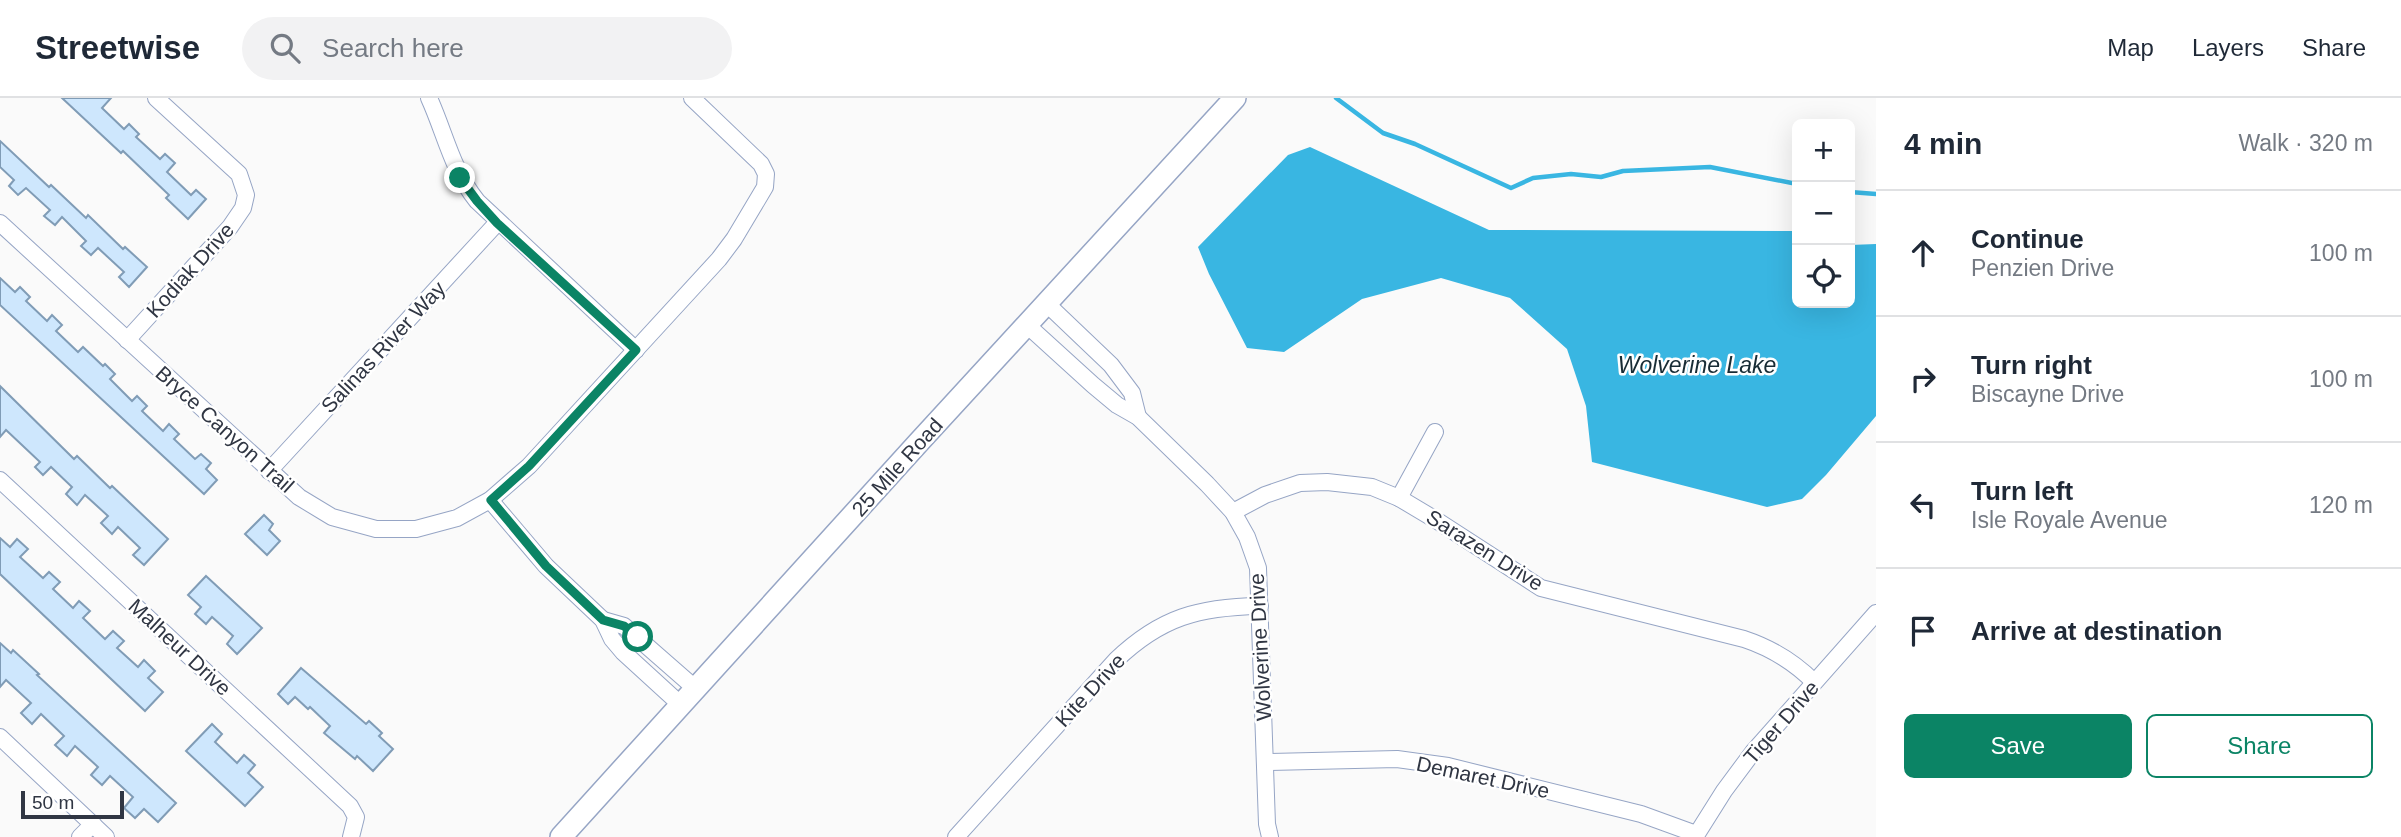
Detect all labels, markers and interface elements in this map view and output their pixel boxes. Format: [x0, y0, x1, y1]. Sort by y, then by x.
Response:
search box [242, 17, 732, 80]
text: Streetwise [35, 29, 200, 66]
icon: search [266, 29, 304, 67]
text: Search here [322, 33, 464, 63]
text: Map [2107, 34, 2154, 61]
text: Layers [2192, 34, 2264, 61]
text: Share [2302, 34, 2366, 61]
map controls [1792, 119, 1855, 308]
button: + [1792, 119, 1855, 182]
text: 4 min [1904, 127, 1982, 160]
text: Walk · 320 m [2238, 130, 2373, 156]
route end [444, 162, 475, 193]
button: − [1792, 182, 1855, 245]
street label: Kodiak Drive [142, 218, 238, 322]
text: Continue [1971, 224, 2084, 254]
icon: ahead [1904, 234, 1942, 272]
text: 100 m [2309, 240, 2373, 266]
button: locate [1792, 245, 1855, 308]
text: Penzien Drive [1971, 255, 2114, 281]
street label: Salinas River Way [316, 276, 450, 417]
text: Turn right [1971, 350, 2092, 380]
water label: Wolverine Lake [1618, 352, 1776, 378]
icon: right [1904, 360, 1942, 398]
street label: Bryce Canyon Trail [151, 361, 299, 497]
text: 100 m [2309, 366, 2373, 392]
text: Biscayne Drive [1971, 381, 2124, 407]
street label: 25 Mile Road [847, 413, 947, 521]
text: Turn left [1971, 476, 2073, 506]
icon: left [1904, 486, 1942, 524]
text: 120 m [2309, 492, 2373, 518]
street label: Sarazen Drive [1422, 505, 1548, 595]
text: Isle Royale Avenue [1971, 507, 2168, 533]
street label: Wolverine Drive [1245, 573, 1275, 721]
street label: Malheur Drive [124, 594, 236, 700]
icon: arrive [1904, 612, 1942, 650]
text: Arrive at destination [1971, 616, 2222, 646]
route start [622, 621, 653, 652]
street label: Kite Drive [1051, 649, 1129, 731]
street label: Tiger Drive [1739, 676, 1823, 768]
button: Save [1904, 714, 2132, 778]
button: Share [2146, 714, 2373, 778]
street label: Demaret Drive [1414, 752, 1552, 802]
scale bar [21, 788, 124, 820]
text: 50 m [32, 792, 74, 813]

